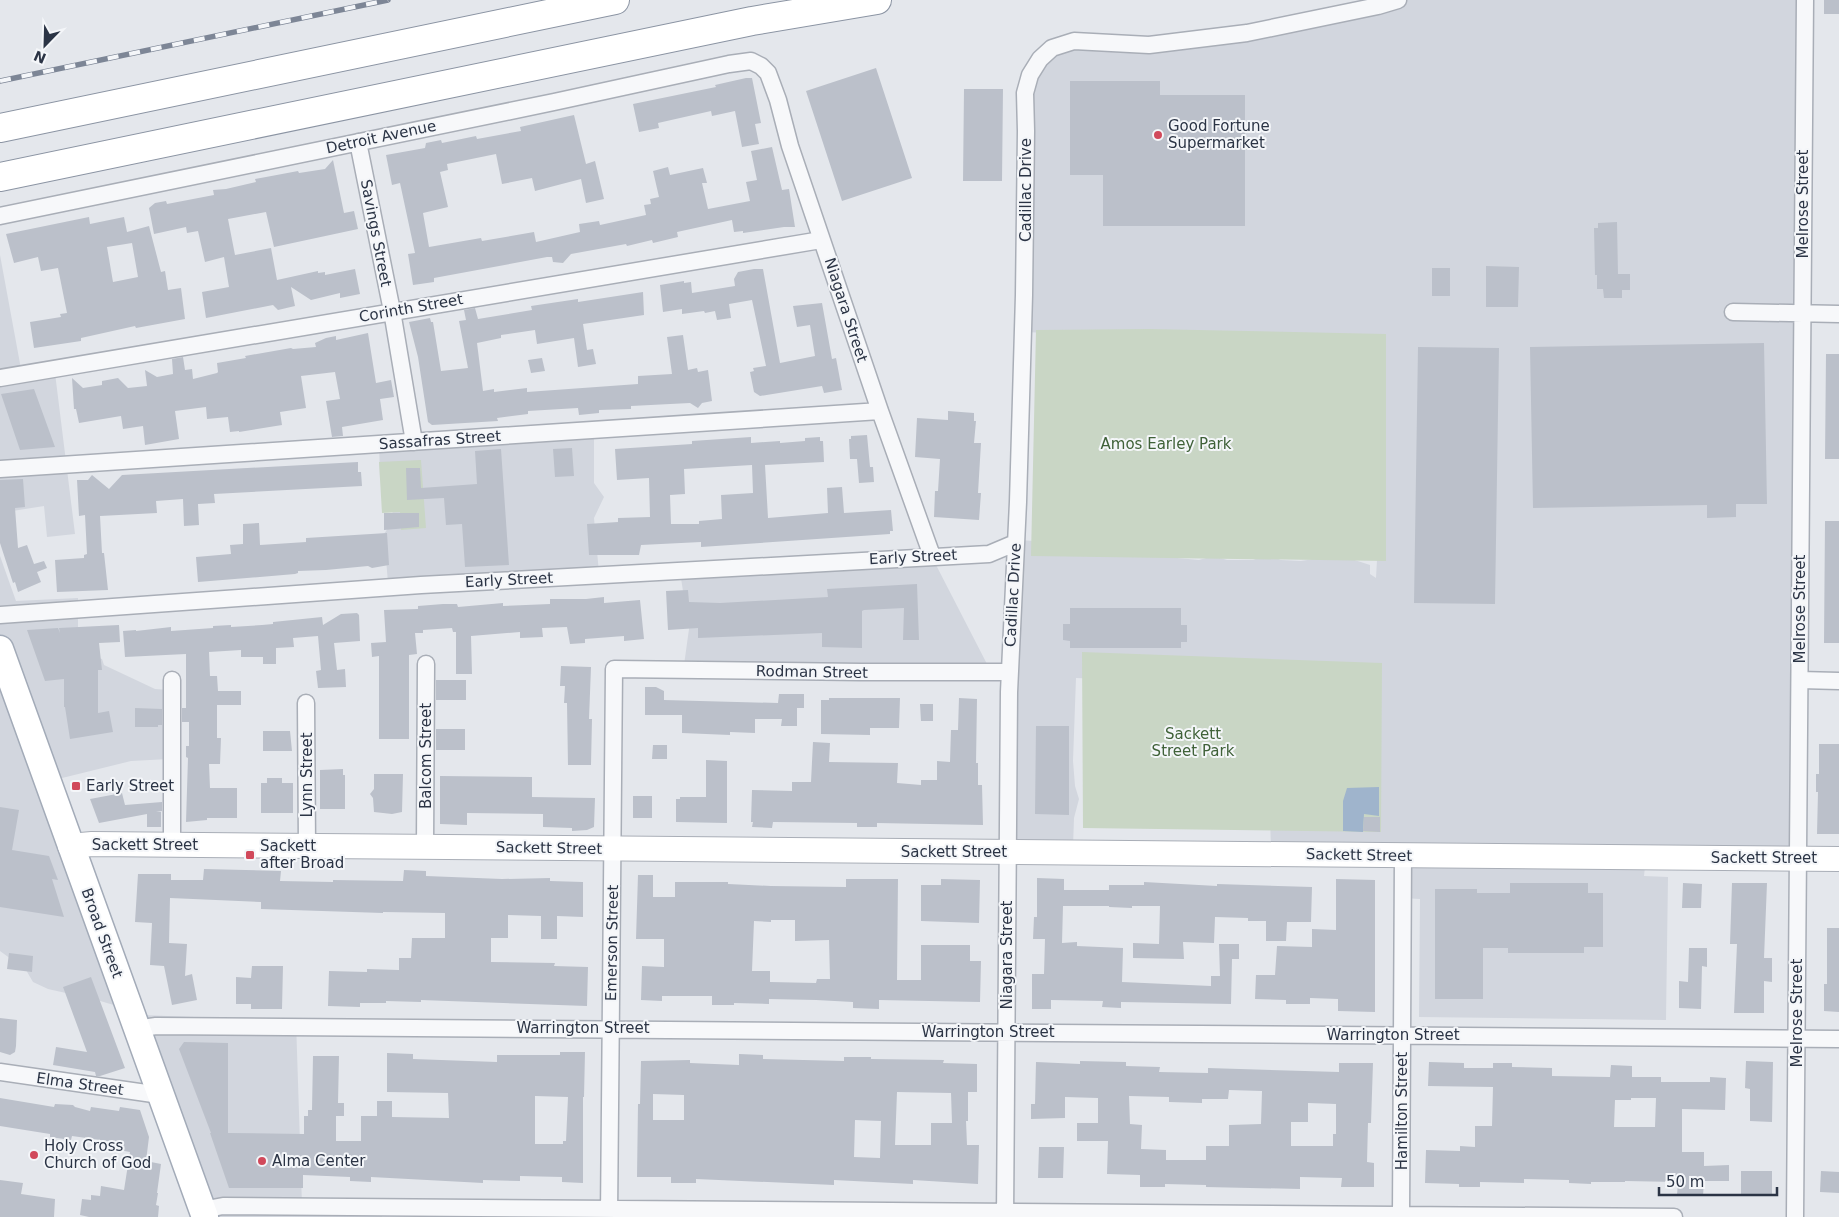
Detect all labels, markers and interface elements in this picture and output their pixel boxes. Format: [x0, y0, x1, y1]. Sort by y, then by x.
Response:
north arrow [20, 20, 70, 70]
text: N [31, 47, 48, 67]
street label: Detroit Avenue [324, 117, 438, 157]
place label: Good Fortune Supermarket [1168, 117, 1270, 152]
marker: Good Fortune Supermarket [1152, 129, 1164, 141]
street label: Cadillac Drive [1017, 138, 1035, 242]
street label: Melrose Street [1794, 150, 1812, 258]
street label: Savings Street [357, 178, 395, 288]
street label: Niagara Street [821, 255, 871, 365]
street label: Corinth Street [358, 290, 464, 326]
street label: Sassafras Street [378, 427, 502, 453]
park label: Amos Earley Park [1101, 435, 1232, 453]
street label: Cadillac Drive [1001, 543, 1025, 647]
street label: Early Street [868, 546, 958, 568]
street label: Melrose Street [1791, 555, 1809, 663]
street label: Early Street [464, 569, 554, 591]
street label: Rodman Street [756, 662, 868, 682]
street label: Balcom Street [417, 703, 435, 809]
park label: Sackett Street Park [1152, 725, 1235, 760]
street label: Lynn Street [298, 732, 316, 818]
place label: Early Street [86, 777, 174, 795]
marker: Early Street [70, 780, 82, 792]
street label: Sackett Street [92, 836, 198, 854]
place label: Sackett after Broad [260, 837, 344, 872]
street label: Sackett Street [496, 838, 602, 858]
street label: Sackett Street [901, 843, 1007, 861]
street label: Sackett Street [1306, 845, 1412, 865]
marker: Sackett after Broad [244, 849, 256, 861]
street label: Sackett Street [1711, 849, 1817, 867]
street label: Emerson Street [602, 885, 622, 1001]
street label: Broad Street [77, 886, 127, 981]
street label: Niagara Street [998, 900, 1016, 1010]
street label: Melrose Street [1788, 959, 1806, 1067]
street label: Warrington Street [516, 1019, 650, 1037]
street label: Warrington Street [921, 1023, 1055, 1041]
street label: Warrington Street [1326, 1026, 1460, 1044]
street label: Hamilton Street [1393, 1052, 1411, 1170]
street label: Elma Street [35, 1069, 125, 1099]
place label: Holy Cross Church of God [44, 1137, 151, 1172]
marker: Holy Cross Church of God [28, 1149, 40, 1161]
place label: Alma Center [272, 1152, 366, 1170]
marker: Alma Center [256, 1155, 268, 1167]
scale bar [1659, 1164, 1776, 1196]
text: 50 m [1666, 1173, 1704, 1191]

